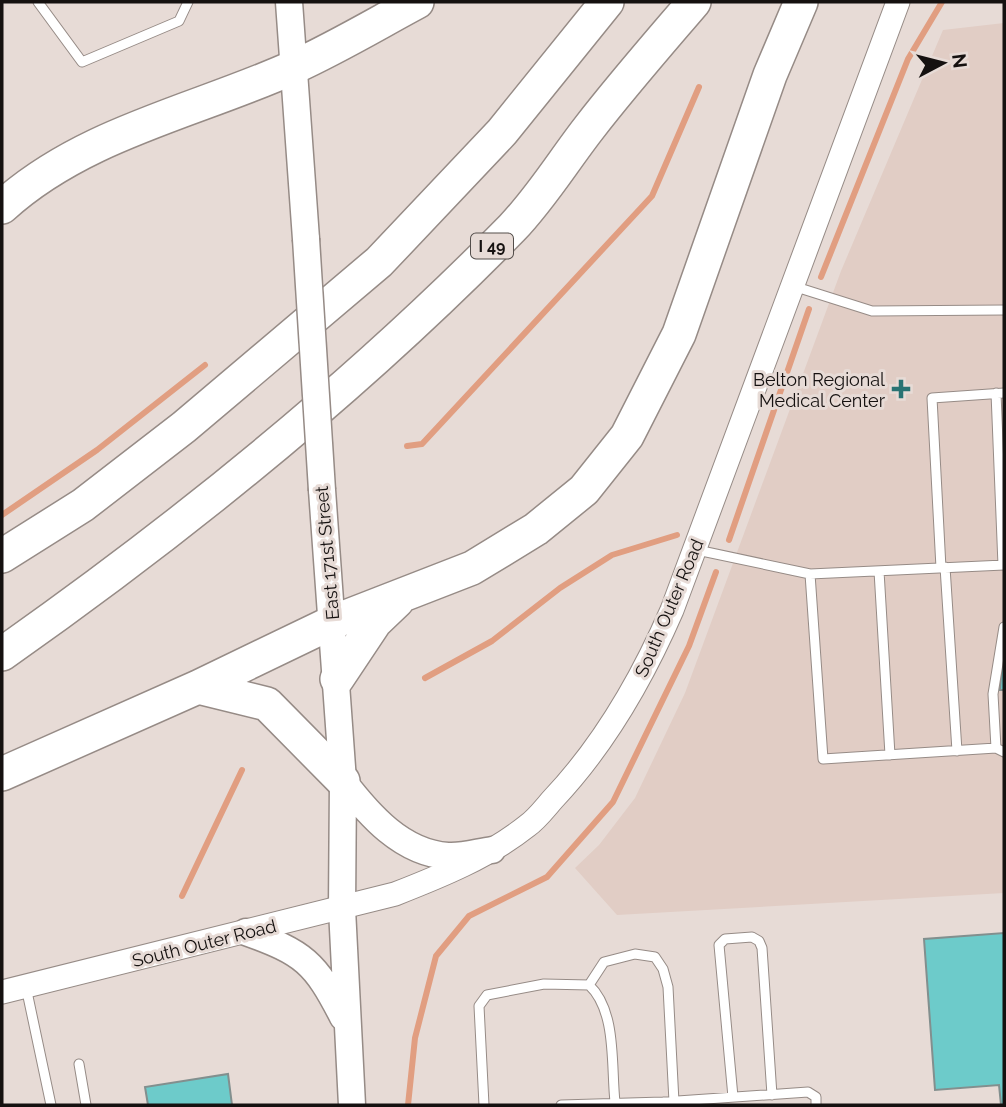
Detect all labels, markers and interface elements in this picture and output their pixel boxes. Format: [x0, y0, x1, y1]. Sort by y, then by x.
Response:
north arrow [908, 28, 978, 98]
text: N [948, 52, 972, 69]
road number: I 49 [471, 234, 513, 258]
place label: Belton Regional Medical Center [753, 369, 886, 411]
marker: Belton Regional Medical Center [891, 379, 911, 399]
street label: East 171st Street [311, 485, 343, 621]
street label: South Outer Road [630, 536, 708, 680]
street label: South Outer Road [130, 915, 278, 971]

